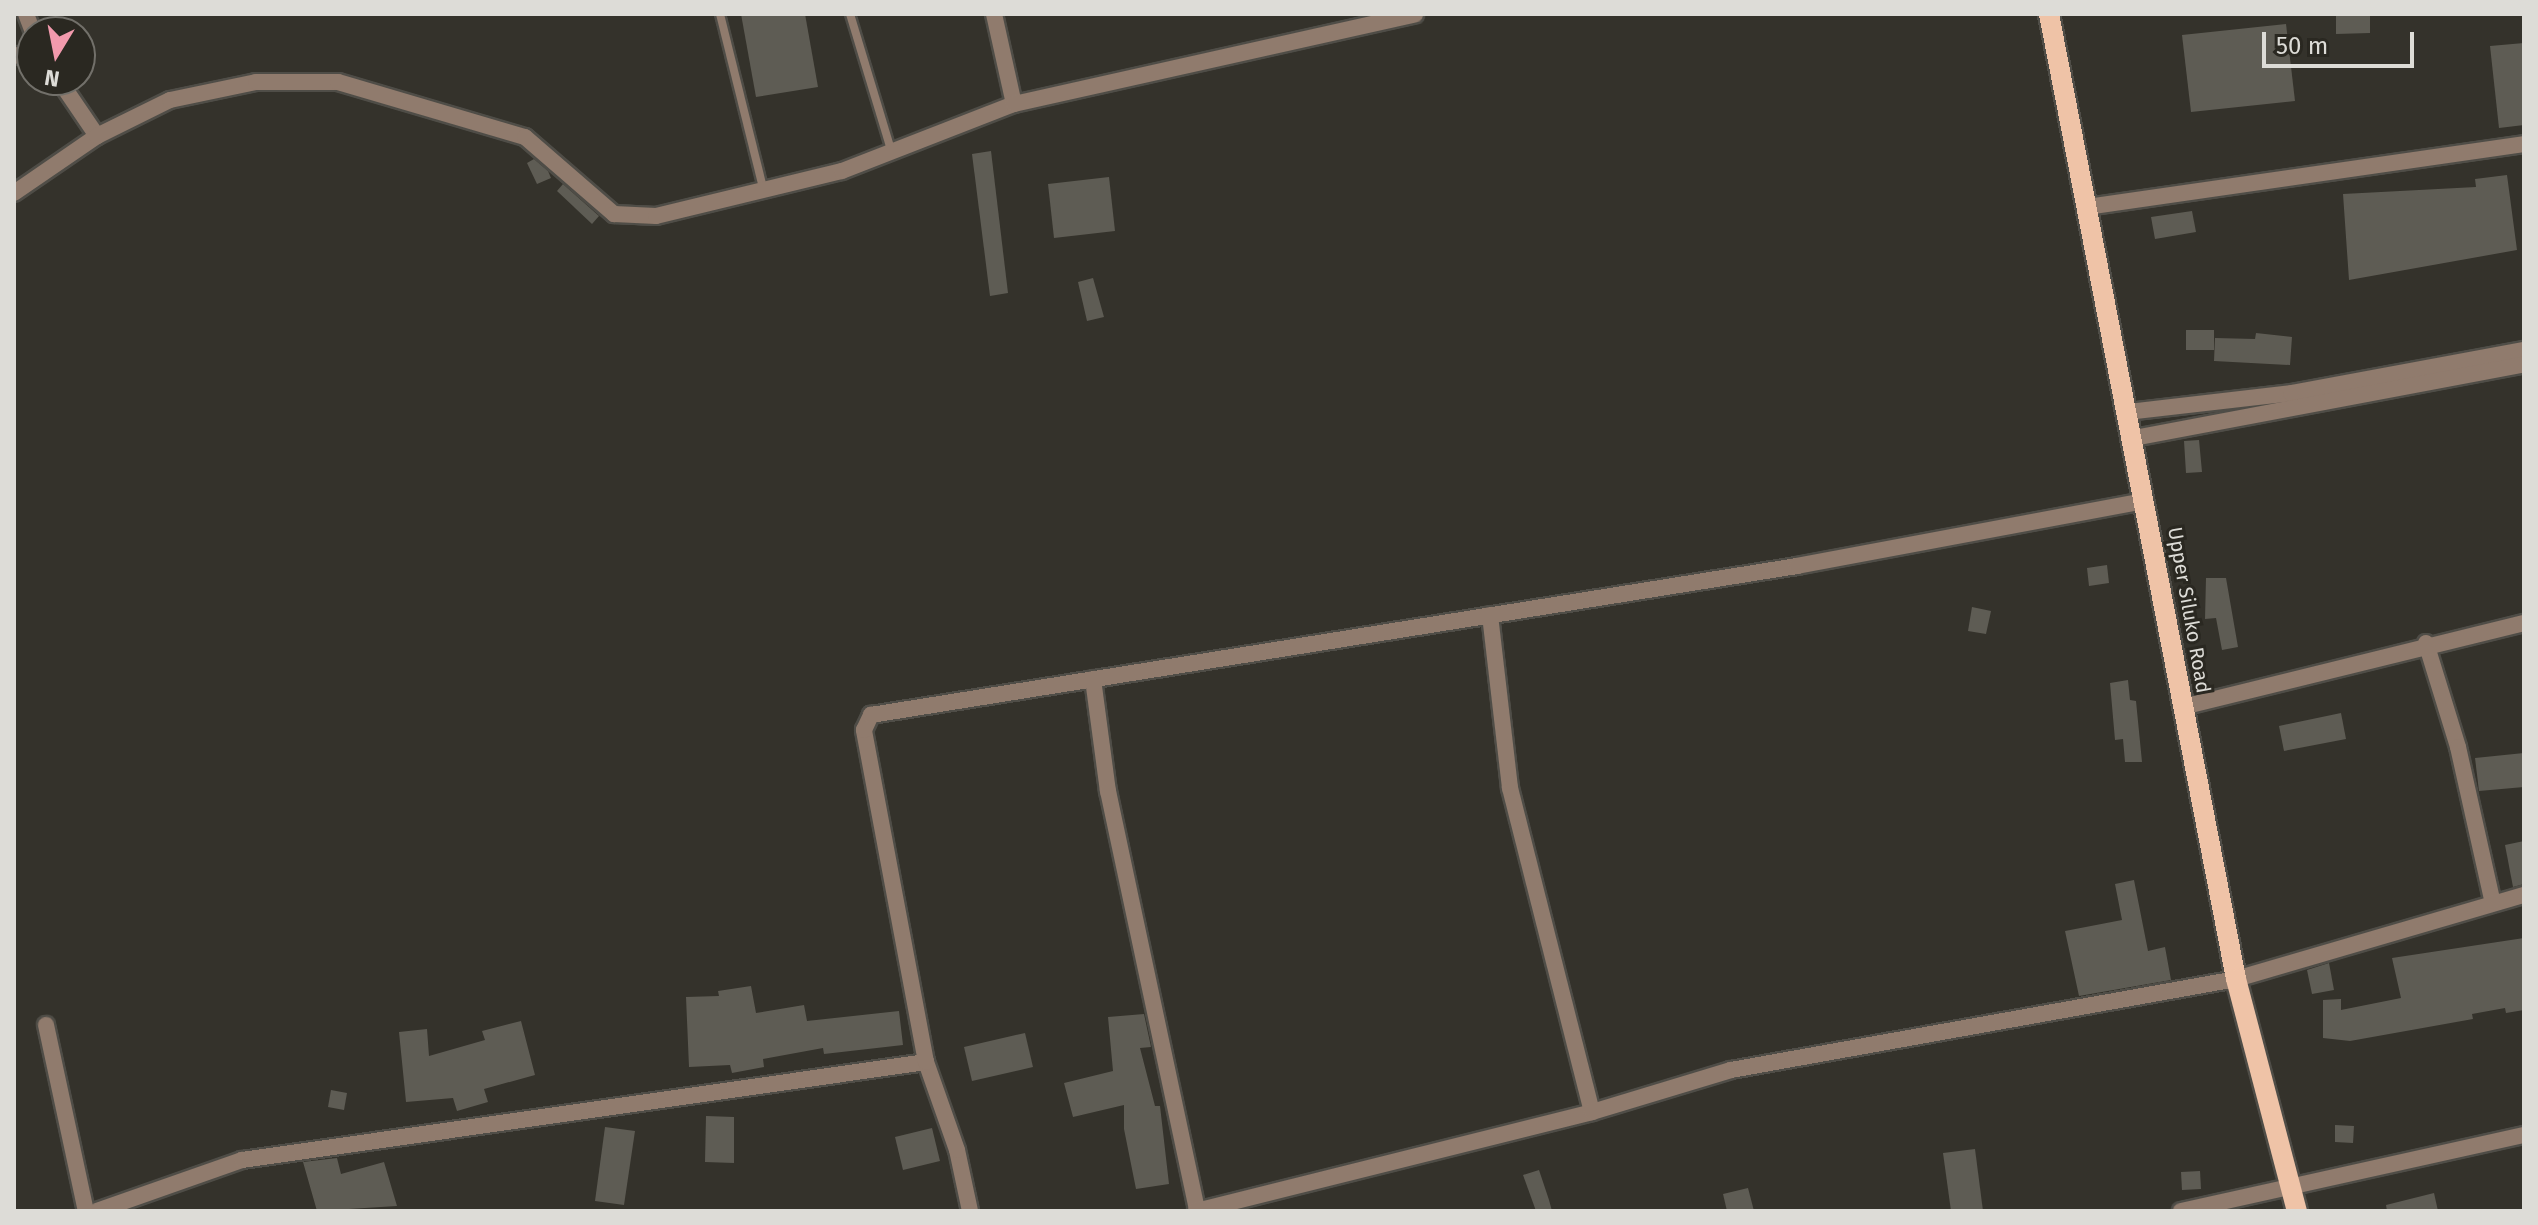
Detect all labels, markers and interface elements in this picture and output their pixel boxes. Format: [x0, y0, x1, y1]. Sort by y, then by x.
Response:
north arrow [16, 16, 96, 96]
scale bar [2266, 16, 2418, 66]
text: 50 m [2276, 32, 2328, 60]
text: N [43, 64, 62, 93]
street label: Upper Siluko Road [2163, 525, 2215, 695]

